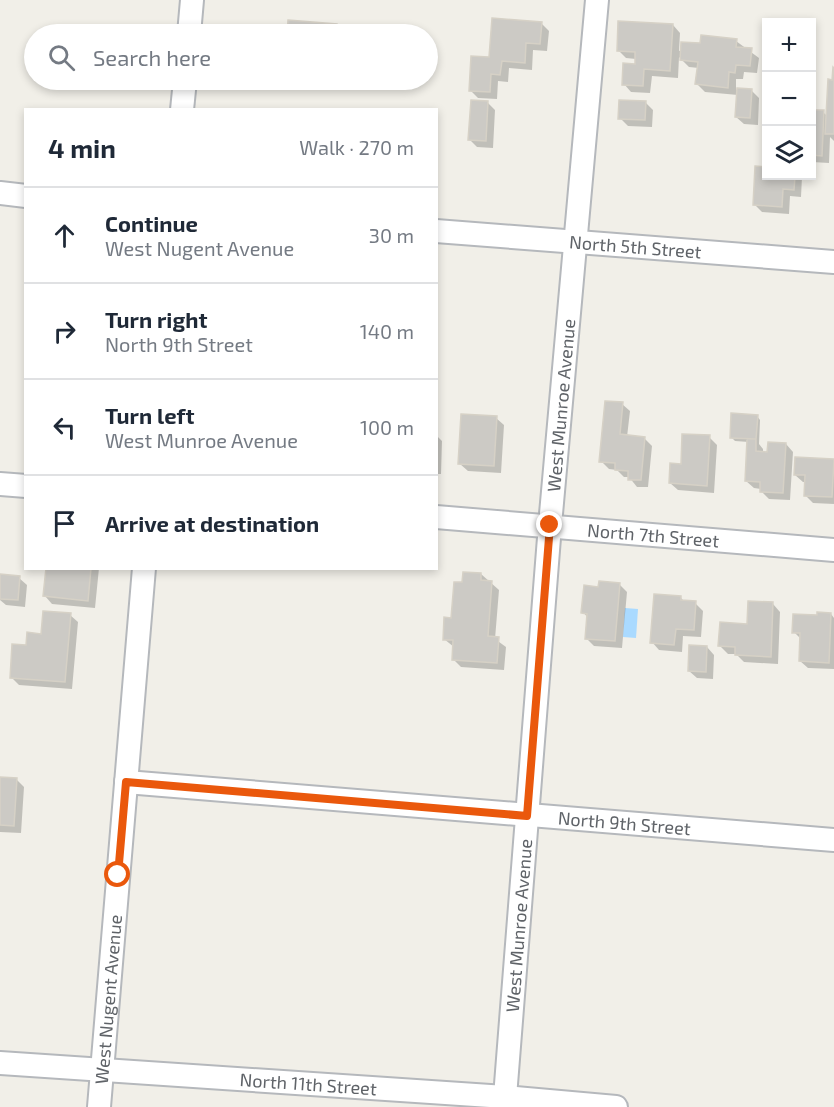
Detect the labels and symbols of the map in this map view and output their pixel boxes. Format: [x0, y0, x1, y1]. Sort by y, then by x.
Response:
street label: North 5th Street [568, 230, 702, 263]
street label: West Munroe Avenue [542, 318, 579, 493]
route end [536, 511, 562, 537]
street label: North 7th Street [587, 519, 720, 551]
street label: North 9th Street [557, 806, 692, 839]
street label: West Munroe Avenue [501, 838, 536, 1013]
route start [104, 861, 130, 887]
street label: West Nugent Avenue [90, 914, 126, 1085]
street label: North 11th Street [239, 1068, 378, 1099]

